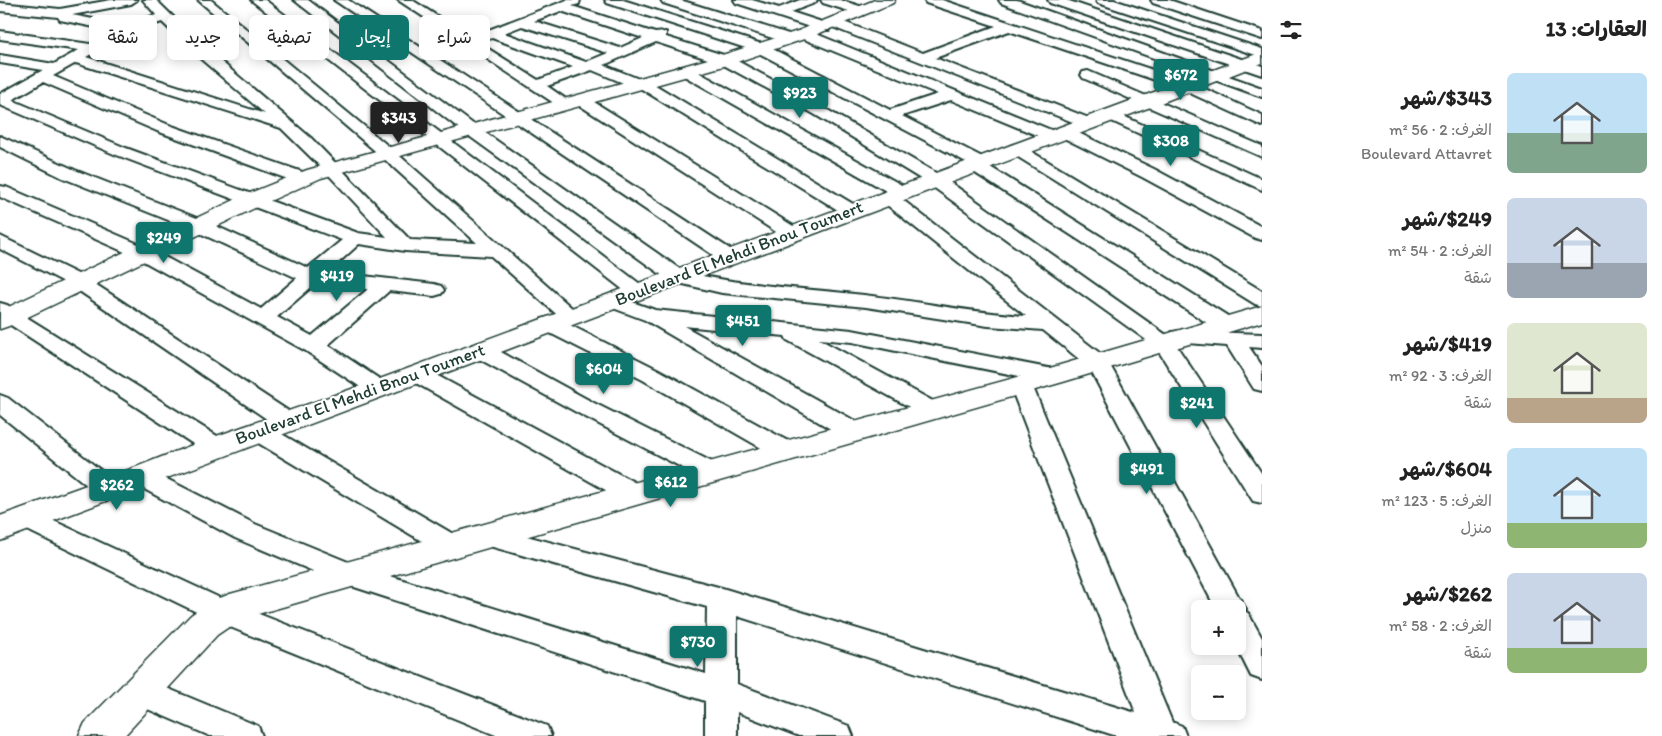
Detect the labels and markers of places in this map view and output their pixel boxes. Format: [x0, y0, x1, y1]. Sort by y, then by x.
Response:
pin: $672 [1151, 58, 1211, 101]
pin: $923 [770, 76, 830, 119]
pin: $343 [369, 102, 429, 144]
pin: $308 [1141, 124, 1201, 167]
pin: $249 [134, 222, 194, 264]
pin: $419 [307, 260, 367, 302]
pin: $451 [713, 304, 773, 347]
pin: $604 [574, 352, 634, 395]
pin: $241 [1167, 386, 1227, 429]
pin: $491 [1117, 452, 1177, 495]
pin: $612 [641, 466, 701, 508]
pin: $262 [87, 468, 147, 511]
pin: $730 [668, 626, 728, 668]

